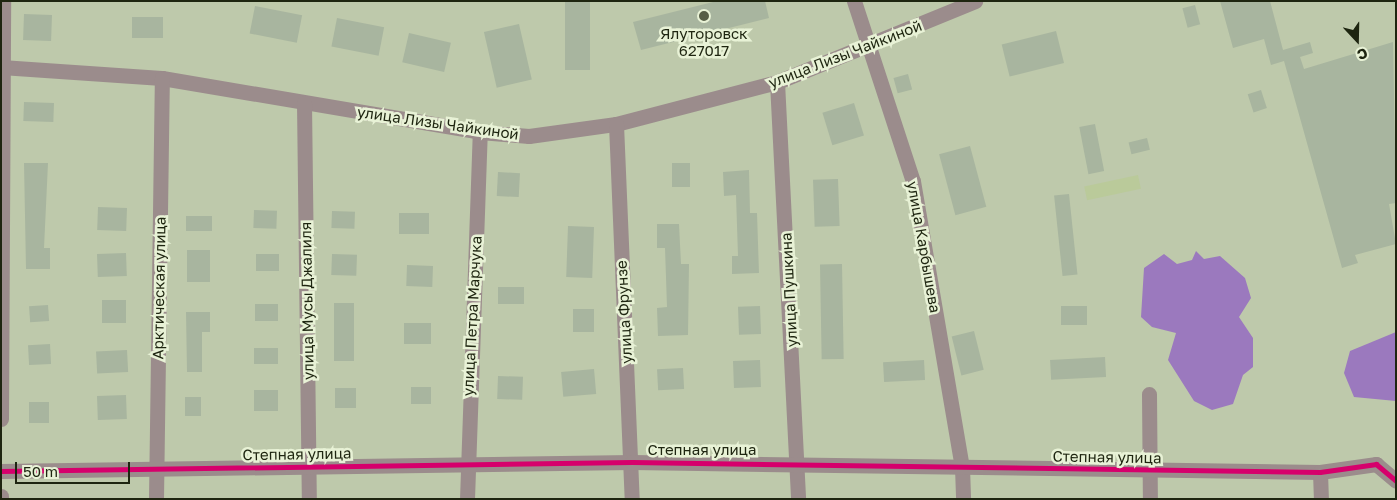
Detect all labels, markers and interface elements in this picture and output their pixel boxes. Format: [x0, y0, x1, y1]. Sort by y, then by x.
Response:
marker: Ялуторовск 627017 [698, 10, 710, 22]
north arrow [1332, 15, 1382, 65]
street label: улица Лизы Чайкиной [766, 16, 924, 92]
place label: Ялуторовск 627017 [660, 24, 748, 59]
text: С [1355, 45, 1370, 64]
street label: улица Лизы Чайкиной [356, 103, 520, 143]
street label: улица Карбышева [904, 180, 944, 314]
street label: Арктическая улица [149, 216, 169, 360]
street label: улица Мусы Джалиля [297, 222, 317, 380]
street label: улица Пушкина [777, 232, 801, 348]
street label: улица Петра Марчука [459, 235, 485, 397]
street label: улица Фрунзе [612, 260, 636, 364]
street label: Степная улица [648, 441, 756, 459]
street label: Степная улица [242, 444, 352, 464]
street label: Степная улица [1052, 447, 1162, 467]
scale bar [18, 452, 132, 484]
text: 50 m [23, 462, 58, 480]

